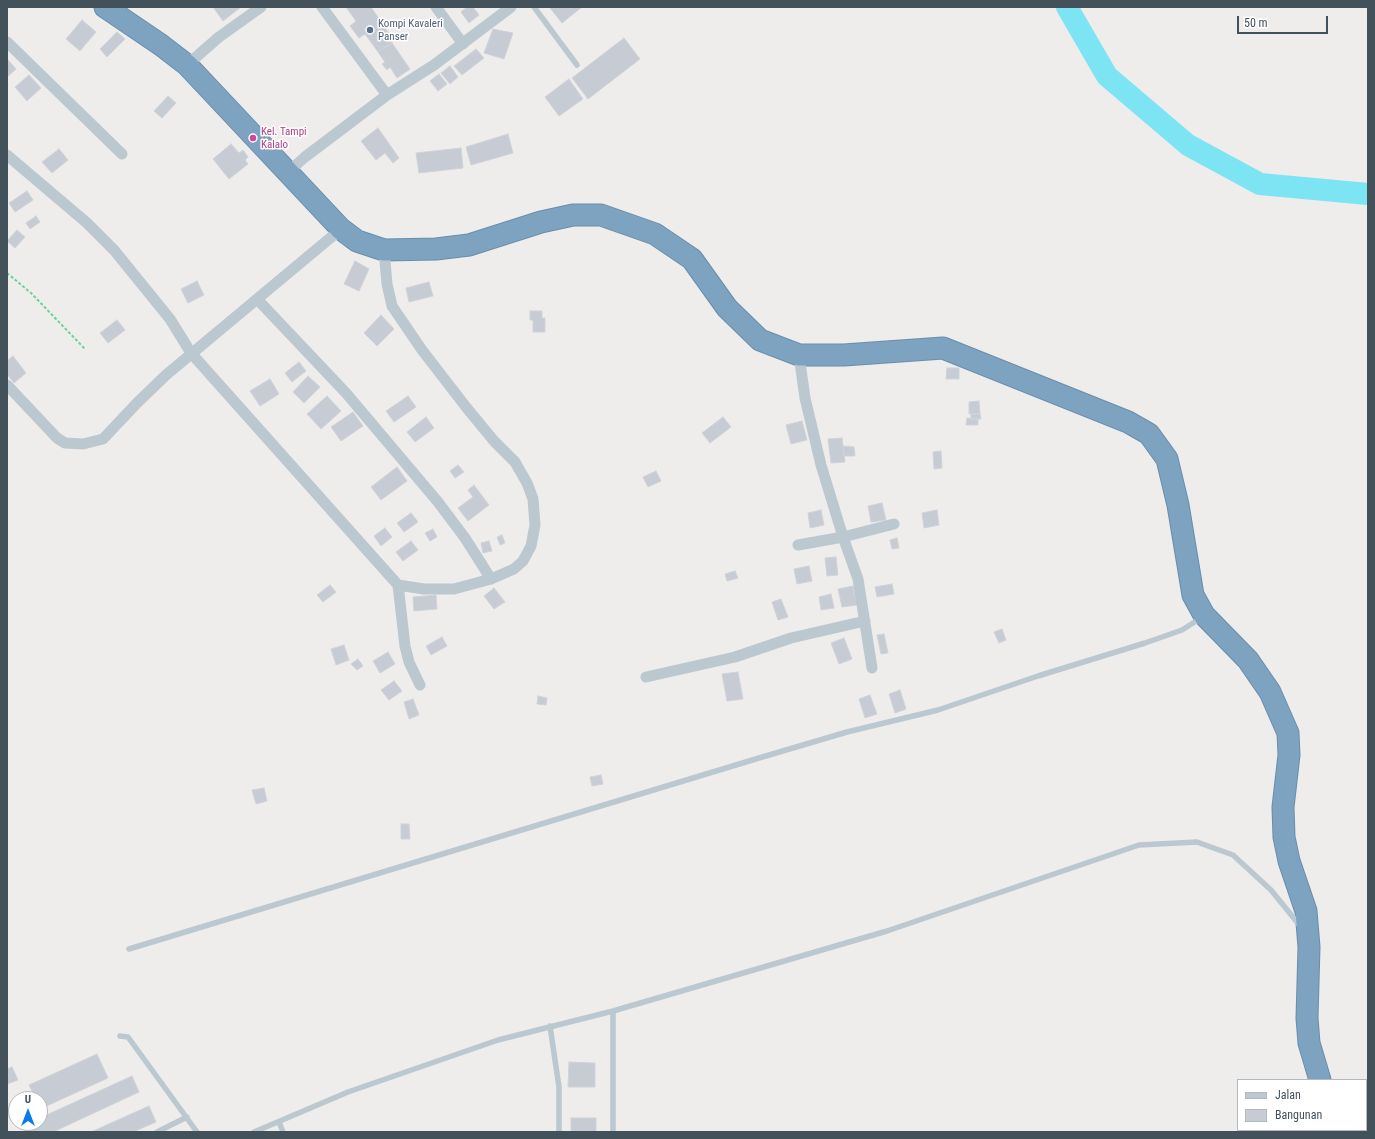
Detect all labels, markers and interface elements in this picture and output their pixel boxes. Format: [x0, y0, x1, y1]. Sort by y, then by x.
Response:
scale bar [1239, 8, 1330, 34]
text: 50 m [1244, 16, 1268, 30]
place label: Kompi Kavaleri Panser [378, 17, 443, 43]
marker: Kompi Kavaleri Panser [365, 25, 375, 35]
place label: Kel. Tampi Kalalo [261, 125, 307, 151]
marker: Kel. Tampi Kalalo [248, 133, 258, 143]
legend [1237, 1079, 1367, 1131]
text: Jalan [1275, 1088, 1301, 1102]
north arrow [8, 1091, 48, 1131]
text: U [25, 1093, 31, 1106]
text: Bangunan [1275, 1108, 1322, 1122]

